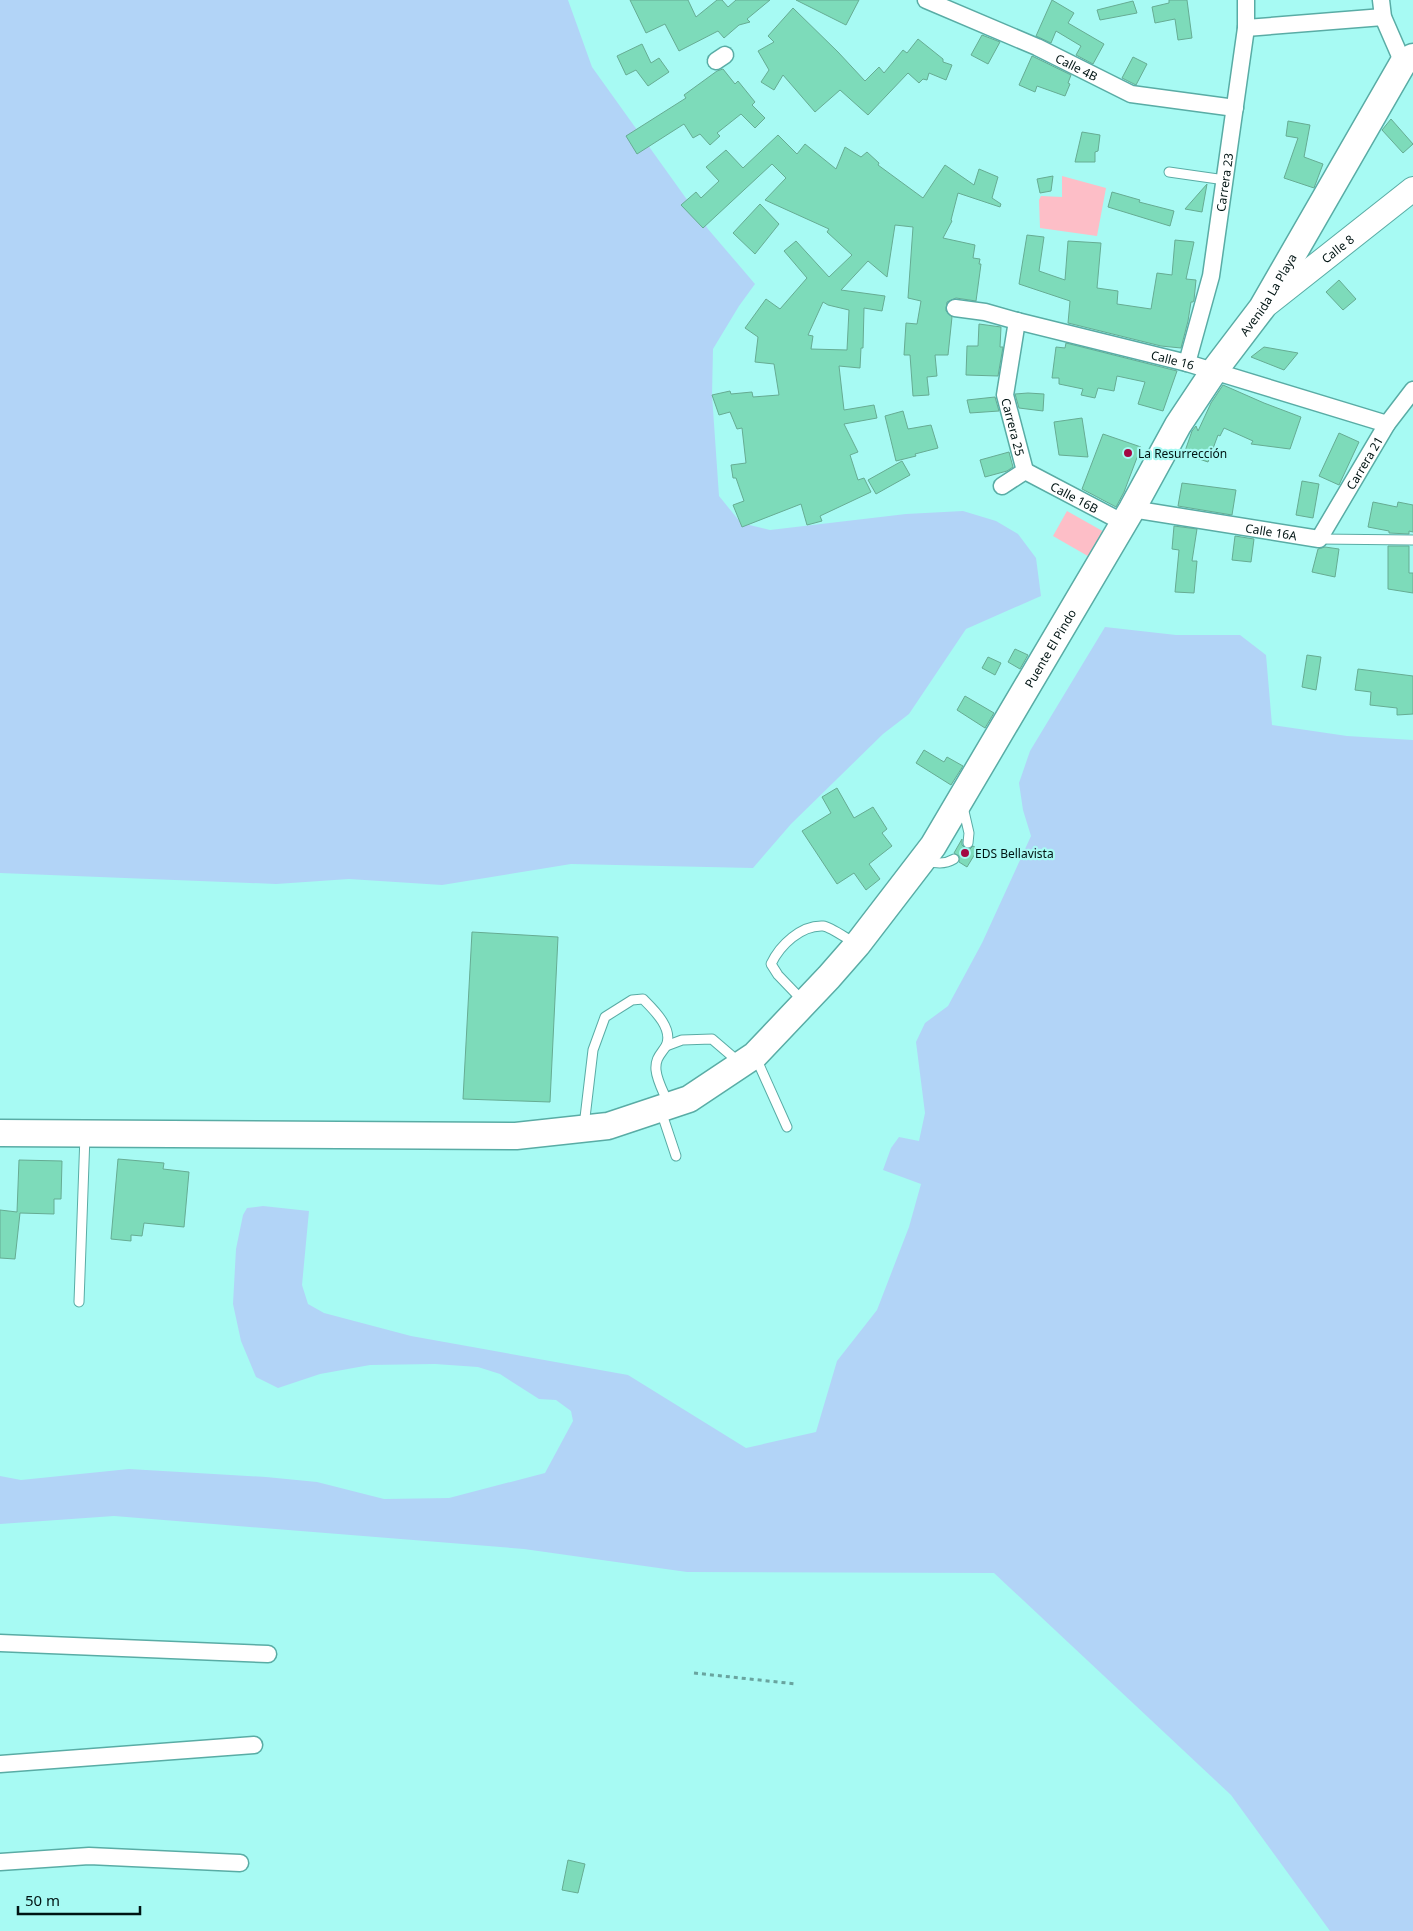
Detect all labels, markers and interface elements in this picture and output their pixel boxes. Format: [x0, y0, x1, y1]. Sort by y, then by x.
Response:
street label: Calle 4B [1053, 49, 1101, 85]
street label: Carrera 23 [1212, 152, 1237, 213]
street label: Calle 8 [1318, 230, 1357, 267]
street label: Avenida La Playa [1235, 250, 1300, 339]
street label: Calle 16 [1149, 346, 1197, 373]
street label: Carrera 25 [998, 396, 1029, 458]
street label: Carrera 21 [1342, 433, 1386, 493]
place label: La Resurrección [1138, 445, 1227, 462]
marker: La Resurrección [1122, 447, 1134, 459]
street label: Calle 16B [1048, 477, 1102, 517]
street label: Calle 16A [1244, 519, 1299, 544]
street label: Puente El Pindo [1020, 606, 1080, 690]
place label: EDS Bellavista [975, 845, 1054, 862]
marker: EDS Bellavista [959, 847, 971, 859]
scale bar [18, 1884, 140, 1916]
text: 50 m [25, 1890, 60, 1910]

